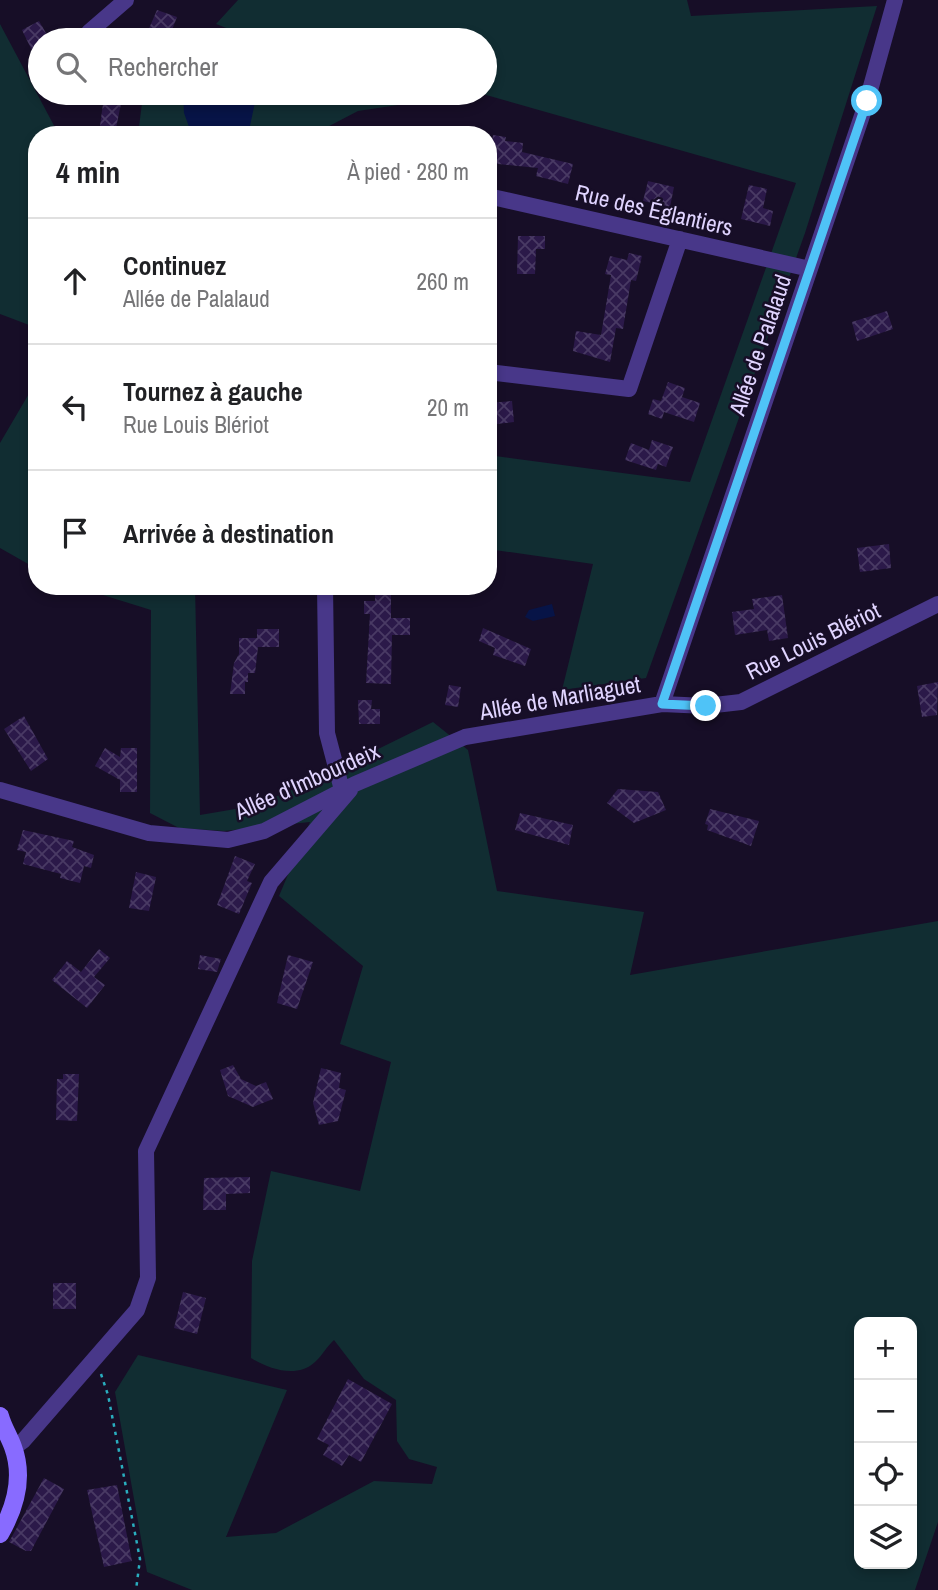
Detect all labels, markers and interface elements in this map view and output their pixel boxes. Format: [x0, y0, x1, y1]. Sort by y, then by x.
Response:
search box [28, 28, 497, 105]
icon: search [52, 48, 90, 86]
text: Rechercher [108, 49, 218, 84]
route start [851, 85, 882, 116]
text: 4 min [56, 152, 120, 192]
text: À pied · 280 m [347, 156, 469, 187]
street label: Rue des Églantiers [572, 176, 736, 243]
text: Continuez [123, 248, 226, 283]
icon: ahead [56, 262, 94, 300]
text: 260 m [417, 266, 469, 297]
street label: Allée de Palalaud [721, 270, 798, 420]
text: Allée de Palalaud [123, 283, 270, 314]
text: Tournez à gauche [123, 374, 303, 409]
icon: left [56, 388, 94, 426]
text: 20 m [427, 392, 469, 423]
text: Rue Louis Blériot [123, 409, 269, 440]
icon: arrive [56, 514, 94, 552]
text: Arrivée à destination [123, 516, 334, 551]
street label: Rue Louis Blériot [740, 595, 885, 686]
street label: Allée de Marliaguet [476, 668, 643, 727]
route end [690, 690, 721, 721]
street label: Allée d'Imbourdeix [228, 735, 385, 827]
map controls [854, 1317, 917, 1569]
button: + [854, 1317, 917, 1380]
button: − [854, 1380, 917, 1443]
button: locate [854, 1443, 917, 1506]
button: layers [854, 1506, 917, 1569]

